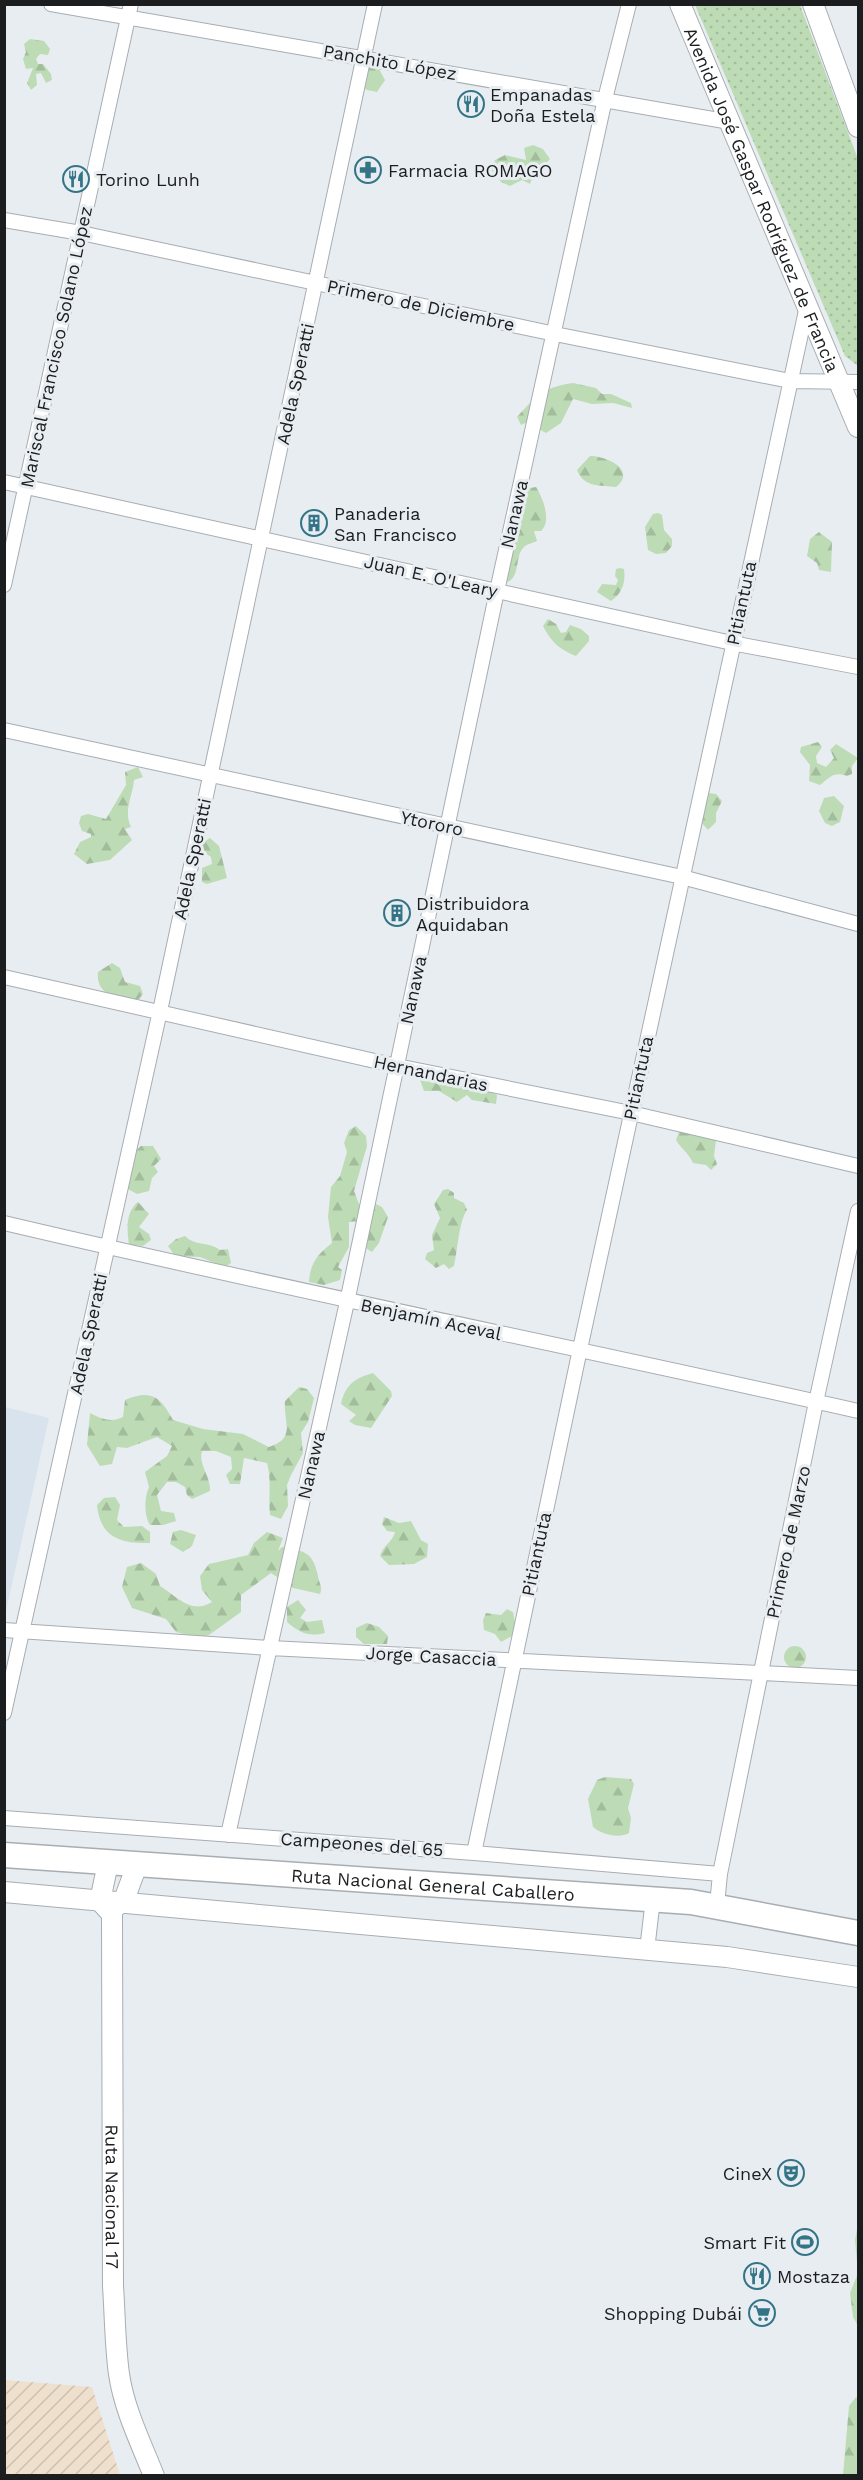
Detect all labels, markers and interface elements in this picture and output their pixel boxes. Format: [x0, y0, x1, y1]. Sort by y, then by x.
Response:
street label: Avenida José Gaspar Rodríguez de Francia [680, 24, 844, 375]
street label: Panchito López [322, 40, 458, 84]
place label: Empanadas Doña Estela [490, 84, 595, 126]
restaurant icon: Empanadas Doña Estela [456, 89, 486, 119]
pharmacy icon: Farmacia ROMAGO [353, 155, 383, 185]
place label: Farmacia ROMAGO [388, 160, 552, 181]
restaurant icon: Torino Lunh [61, 164, 91, 194]
place label: Torino Lunh [96, 169, 200, 190]
street label: Mariscal Francisco Solano López [16, 204, 96, 490]
street label: Primero de Diciembre [325, 275, 517, 335]
street label: Adela Speratti [272, 321, 318, 447]
street label: Nanawa [496, 478, 532, 550]
place label: Panaderia San Francisco [334, 503, 457, 545]
building icon: Panaderia San Francisco [299, 508, 329, 538]
street label: Juan E. O'Leary [362, 550, 500, 602]
street label: Pitiantuta [722, 559, 760, 647]
street label: Adela Speratti [169, 796, 215, 922]
street label: Ytororo [399, 806, 465, 840]
place label: Distribuidora Aquidaban [416, 893, 529, 935]
building icon: Distribuidora Aquidaban [382, 898, 412, 928]
street label: Nanawa [396, 954, 430, 1026]
street label: Pitiantuta [619, 1034, 657, 1122]
street label: Hernandarias [372, 1051, 490, 1095]
street label: Adela Speratti [65, 1271, 111, 1397]
street label: Benjamín Aceval [359, 1294, 504, 1344]
street label: Nanawa [293, 1429, 329, 1501]
street label: Primero de Marzo [762, 1464, 814, 1620]
street label: Pitiantuta [517, 1510, 555, 1598]
street label: Jorge Casaccia [365, 1642, 497, 1670]
street label: Campeones del 65 [280, 1828, 444, 1860]
street label: Ruta Nacional General Caballero [290, 1864, 576, 1905]
street label: Ruta Nacional 17 [102, 2124, 123, 2269]
theatre icon: CineX [776, 2158, 806, 2188]
place label: CineX [723, 2163, 772, 2184]
sports icon: Smart Fit [790, 2227, 820, 2257]
place label: Smart Fit [703, 2232, 786, 2253]
restaurant icon: Mostaza [742, 2261, 772, 2291]
place label: Mostaza [777, 2266, 850, 2287]
supermarket icon: Shopping Dubái [747, 2298, 777, 2328]
place label: Shopping Dubái [604, 2303, 742, 2324]

